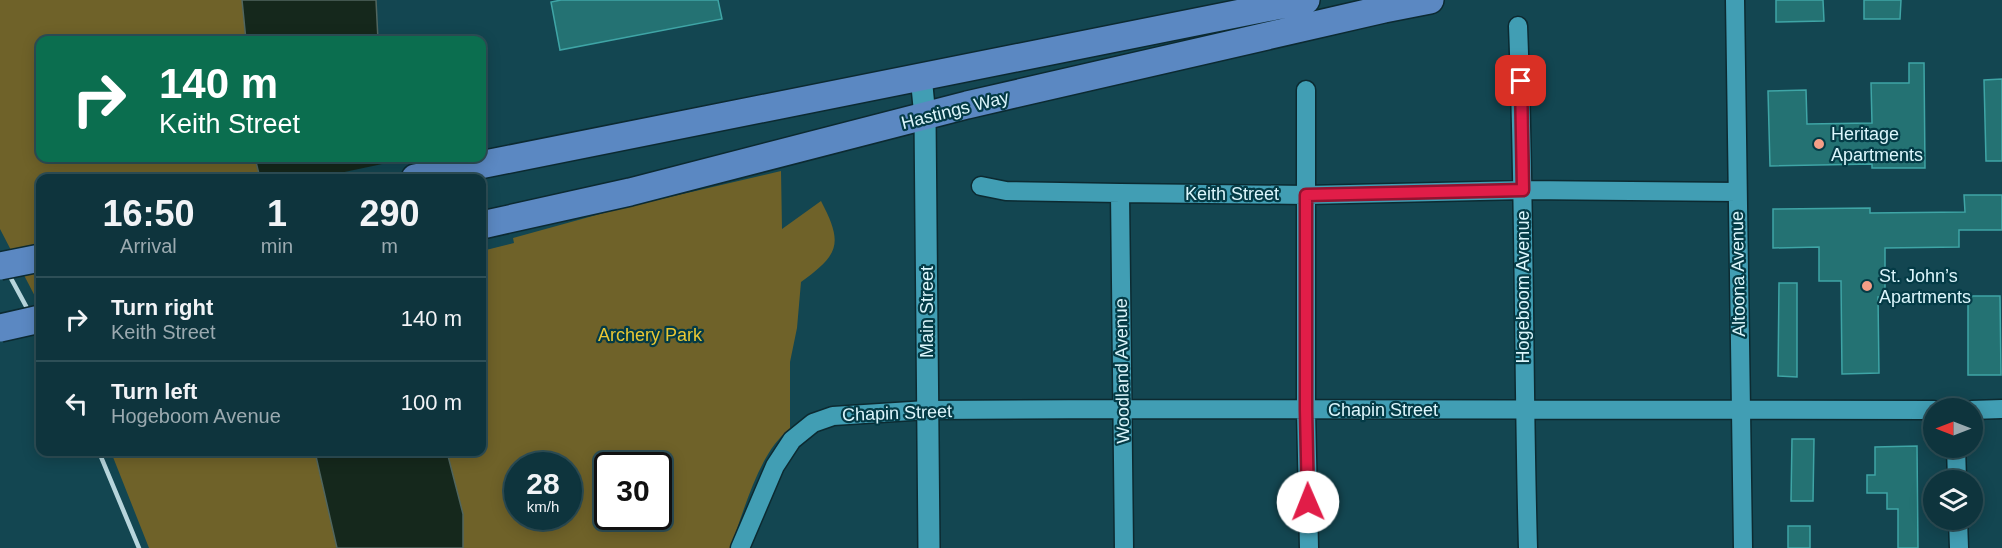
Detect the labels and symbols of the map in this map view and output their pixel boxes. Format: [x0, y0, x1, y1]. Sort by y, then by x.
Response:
pin [1495, 55, 1546, 106]
street label: Hastings Way [899, 87, 1011, 133]
place label: Heritage Apartments [1831, 124, 1923, 165]
marker: Heritage Apartments [1812, 137, 1826, 151]
street label: Keith Street [1185, 184, 1279, 204]
street label: Hogeboom Avenue [1513, 211, 1533, 363]
street label: Altoona Avenue [1727, 211, 1749, 337]
street label: Main Street [917, 266, 937, 358]
place label: St. John’s Apartments [1879, 266, 1971, 307]
marker: St. John’s Apartments [1860, 279, 1874, 293]
street label: Woodland Avenue [1111, 298, 1133, 444]
park label: Archery Park [598, 325, 703, 345]
north arrow [1923, 398, 1983, 458]
street label: Chapin Street [1328, 400, 1438, 420]
street label: Chapin Street [842, 401, 952, 425]
speed limit sign: 30 [594, 452, 672, 530]
position arrow [1276, 470, 1340, 534]

